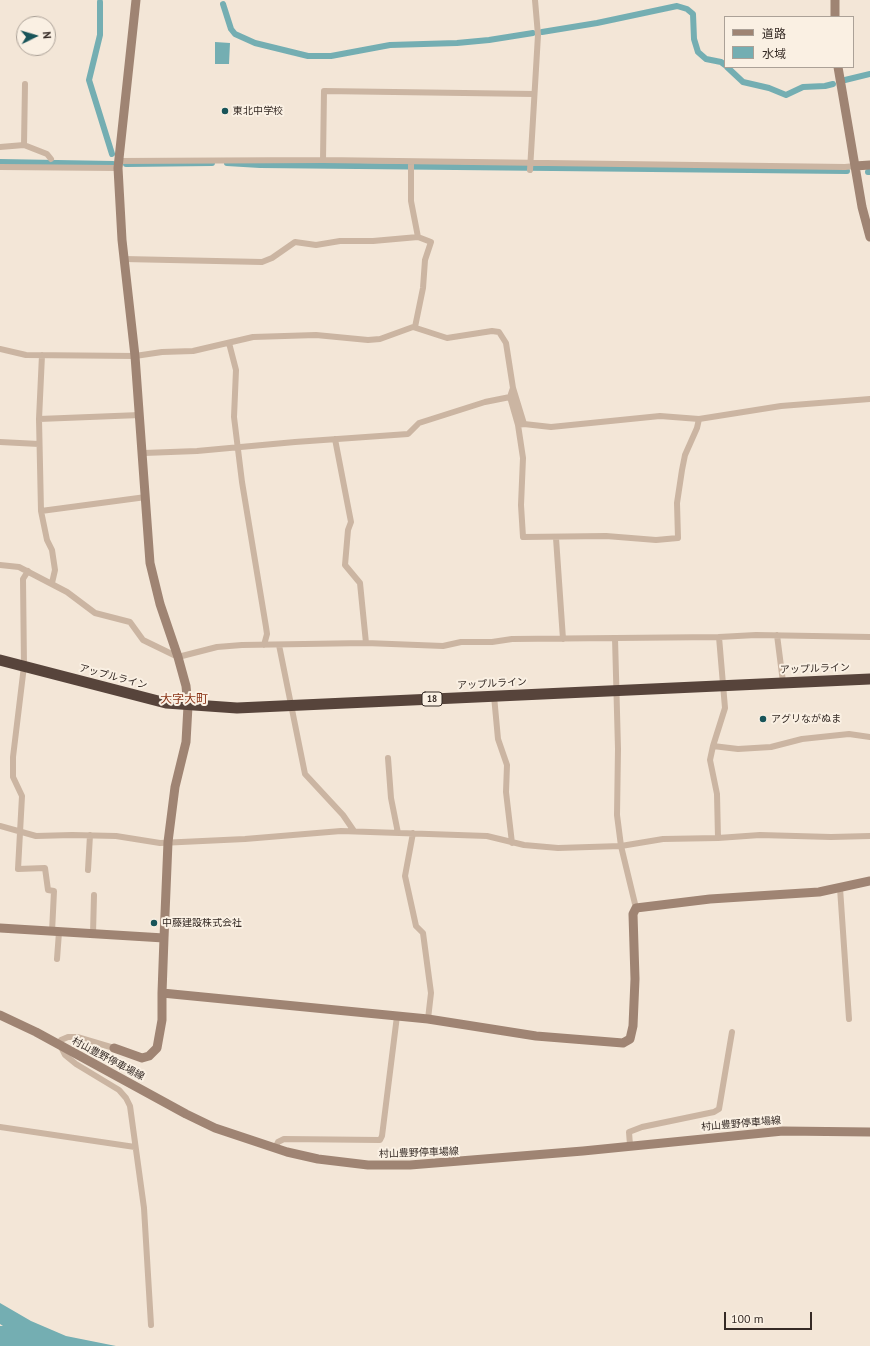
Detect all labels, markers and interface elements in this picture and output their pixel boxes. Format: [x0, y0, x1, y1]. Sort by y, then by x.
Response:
north arrow [16, 16, 56, 56]
legend [724, 16, 854, 68]
text: 道路 [762, 26, 786, 41]
text: N [40, 31, 54, 39]
text: 水域 [762, 46, 786, 61]
place label: 東北中学校 [233, 105, 283, 117]
marker: 東北中学校 [220, 106, 230, 116]
street label: アップルライン [78, 662, 148, 692]
street label: アップルライン [780, 662, 850, 676]
street label: アップルライン [457, 676, 527, 692]
road number: 18 [422, 692, 442, 706]
district label: 大字大町 [160, 693, 208, 707]
place label: アグリながぬま [771, 713, 841, 725]
marker: アグリながぬま [758, 714, 768, 724]
place label: 中藤建設株式会社 [162, 917, 242, 929]
marker: 中藤建設株式会社 [149, 918, 159, 928]
street label: 村山豊野停車場線 [70, 1035, 146, 1083]
street label: 村山豊野停車場線 [701, 1115, 781, 1133]
street label: 村山豊野停車場線 [379, 1146, 459, 1160]
scale bar [726, 1304, 814, 1330]
text: 100 m [731, 1311, 764, 1326]

